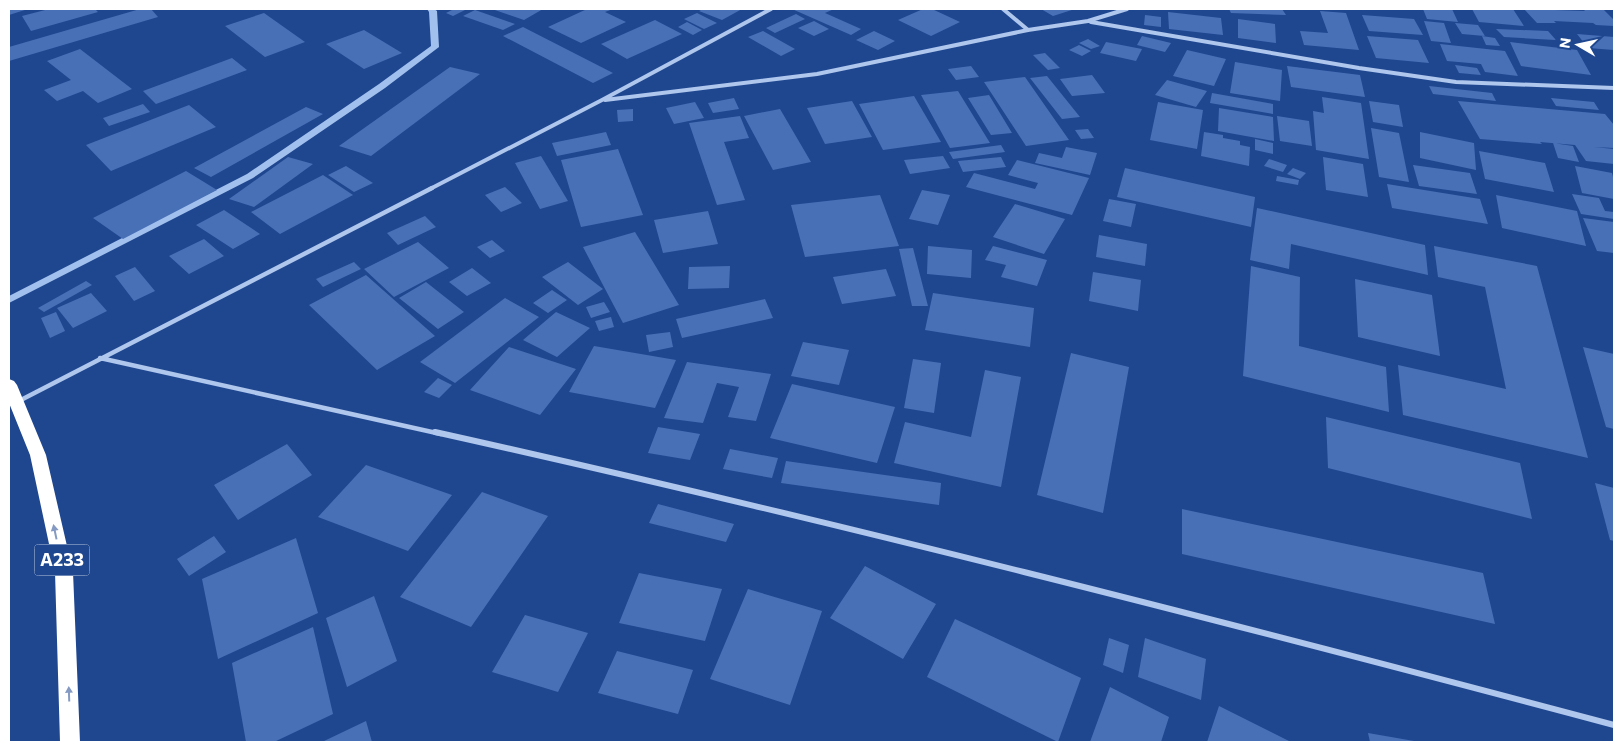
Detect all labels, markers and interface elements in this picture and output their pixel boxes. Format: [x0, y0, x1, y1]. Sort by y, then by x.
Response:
north arrow [1553, 20, 1603, 70]
text: N [1555, 36, 1574, 49]
one-way arrow [51, 524, 59, 540]
road number: A233 [34, 544, 90, 576]
one-way arrow [65, 685, 73, 701]

